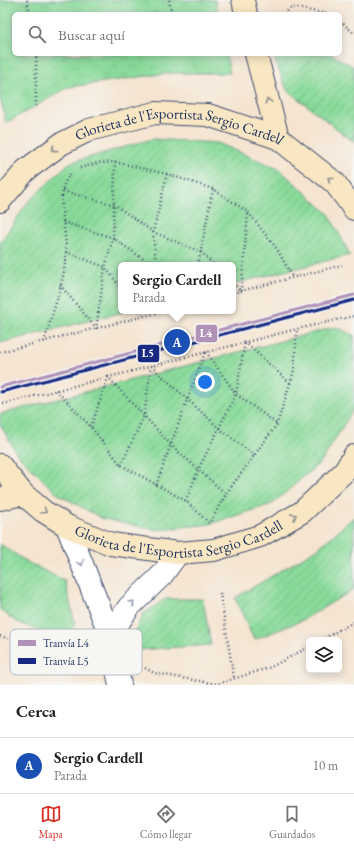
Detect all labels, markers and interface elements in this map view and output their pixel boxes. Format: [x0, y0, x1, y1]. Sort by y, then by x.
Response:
search box [12, 12, 342, 56]
icon: search [26, 23, 48, 45]
text: Buscar aquí [58, 25, 125, 44]
one-way arrow [264, 97, 272, 104]
text: Glorieta de l'Esportista Sergio Cardell [71, 103, 289, 149]
street label: Glorieta de l'Esportista Sergio Cardell [71, 130, 285, 156]
one-way arrow [51, 144, 58, 151]
one-way arrow [327, 177, 334, 184]
popup [118, 262, 236, 314]
text: Sergio Cardell [133, 270, 222, 289]
text: Parada [133, 289, 166, 306]
line badge: L4 [195, 324, 218, 343]
text: L4 [200, 326, 212, 340]
pin: A [164, 327, 190, 357]
line badge: L5 [137, 344, 160, 363]
text: L5 [142, 346, 154, 360]
your location [195, 372, 215, 392]
one-way arrow [40, 506, 47, 513]
street label: Glorieta de l'Esportista Sergio Cardell [71, 510, 285, 536]
one-way arrow [290, 514, 297, 521]
text: Glorieta de l'Esportista Sergio Cardell [72, 515, 286, 562]
one-way arrow [76, 559, 84, 566]
one-way arrow [128, 600, 135, 608]
legend [10, 629, 142, 675]
text: Tranvía L4 [43, 636, 89, 650]
map controls [306, 637, 342, 673]
button: layers [306, 637, 342, 673]
text: Tranvía L5 [43, 654, 89, 668]
text: Cerca [16, 700, 56, 722]
text: Sergio Cardell [54, 748, 143, 767]
text: A [24, 757, 34, 774]
text: 10 m [313, 757, 338, 774]
text: Parada [54, 767, 87, 784]
tab: Mapa [39, 803, 63, 841]
tab: Cómo llegar [140, 803, 192, 841]
tab: Guardados [269, 803, 315, 841]

